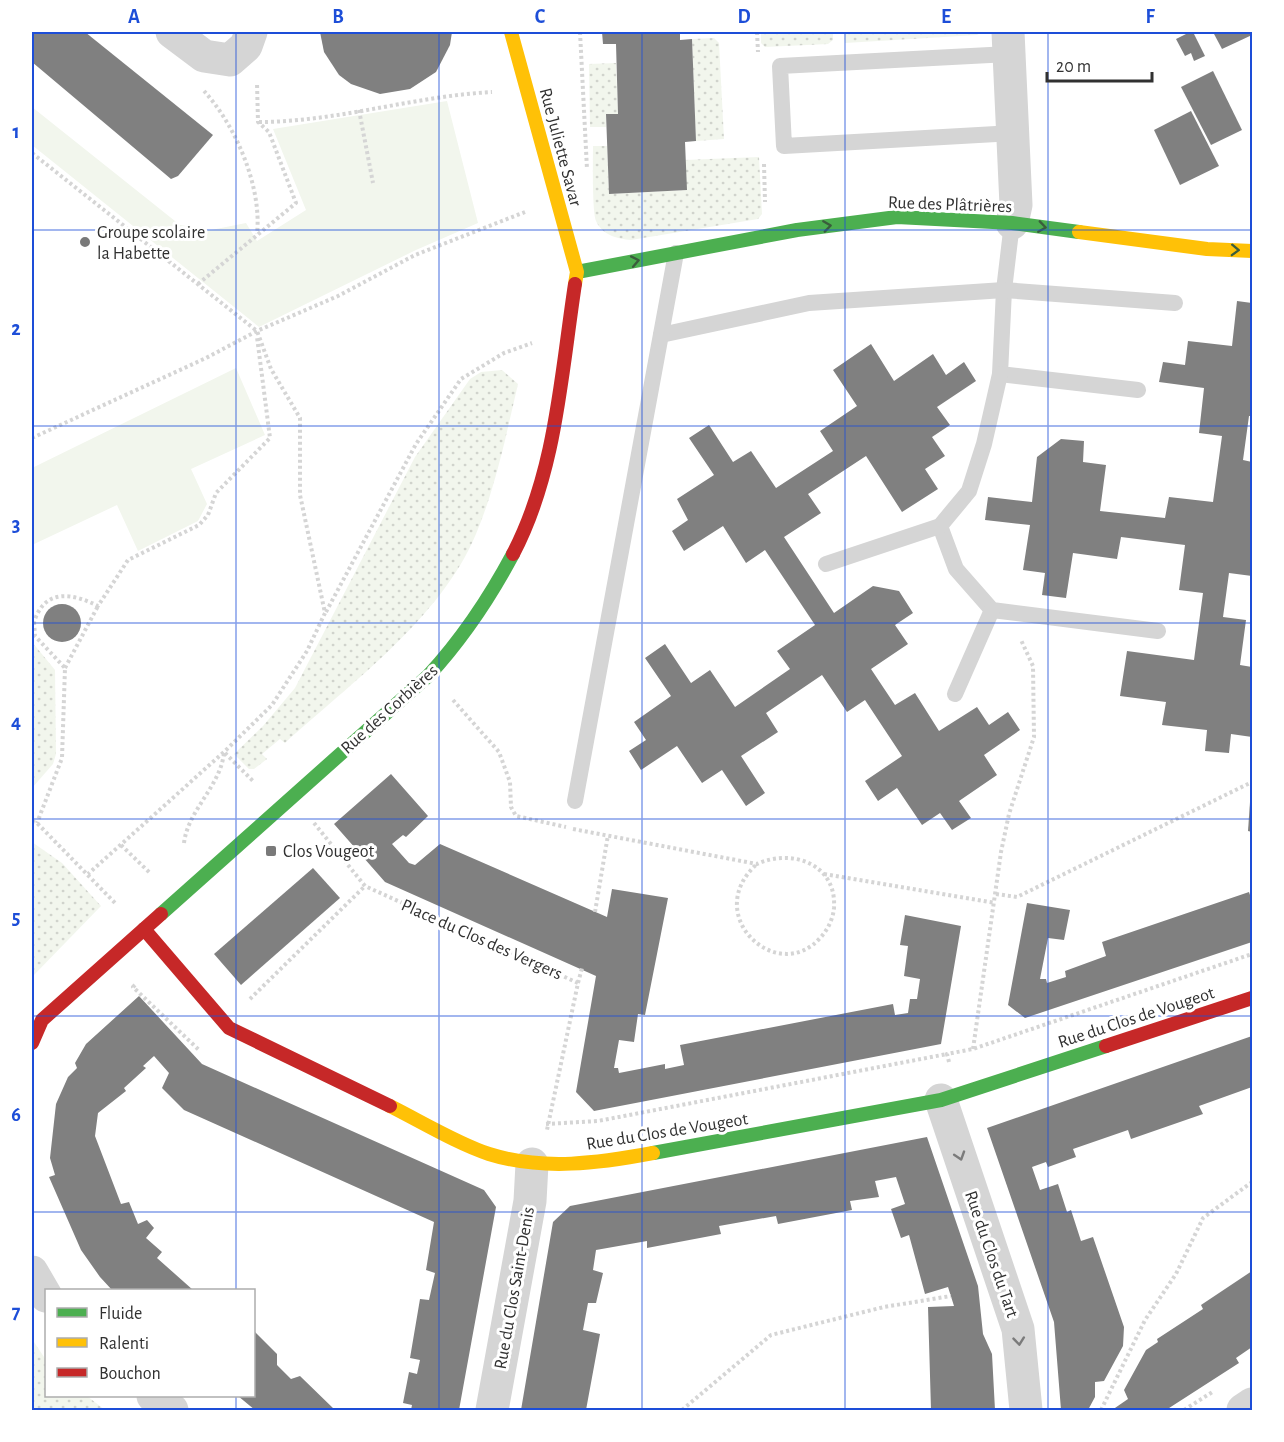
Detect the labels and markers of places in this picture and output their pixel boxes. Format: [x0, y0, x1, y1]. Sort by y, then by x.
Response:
place label: Groupe scolaire la Habette [97, 224, 205, 263]
marker: Groupe scolaire la Habette [78, 235, 92, 249]
place label: Clos Vougeot [283, 843, 375, 861]
marker: Clos Vougeot [264, 844, 278, 858]

